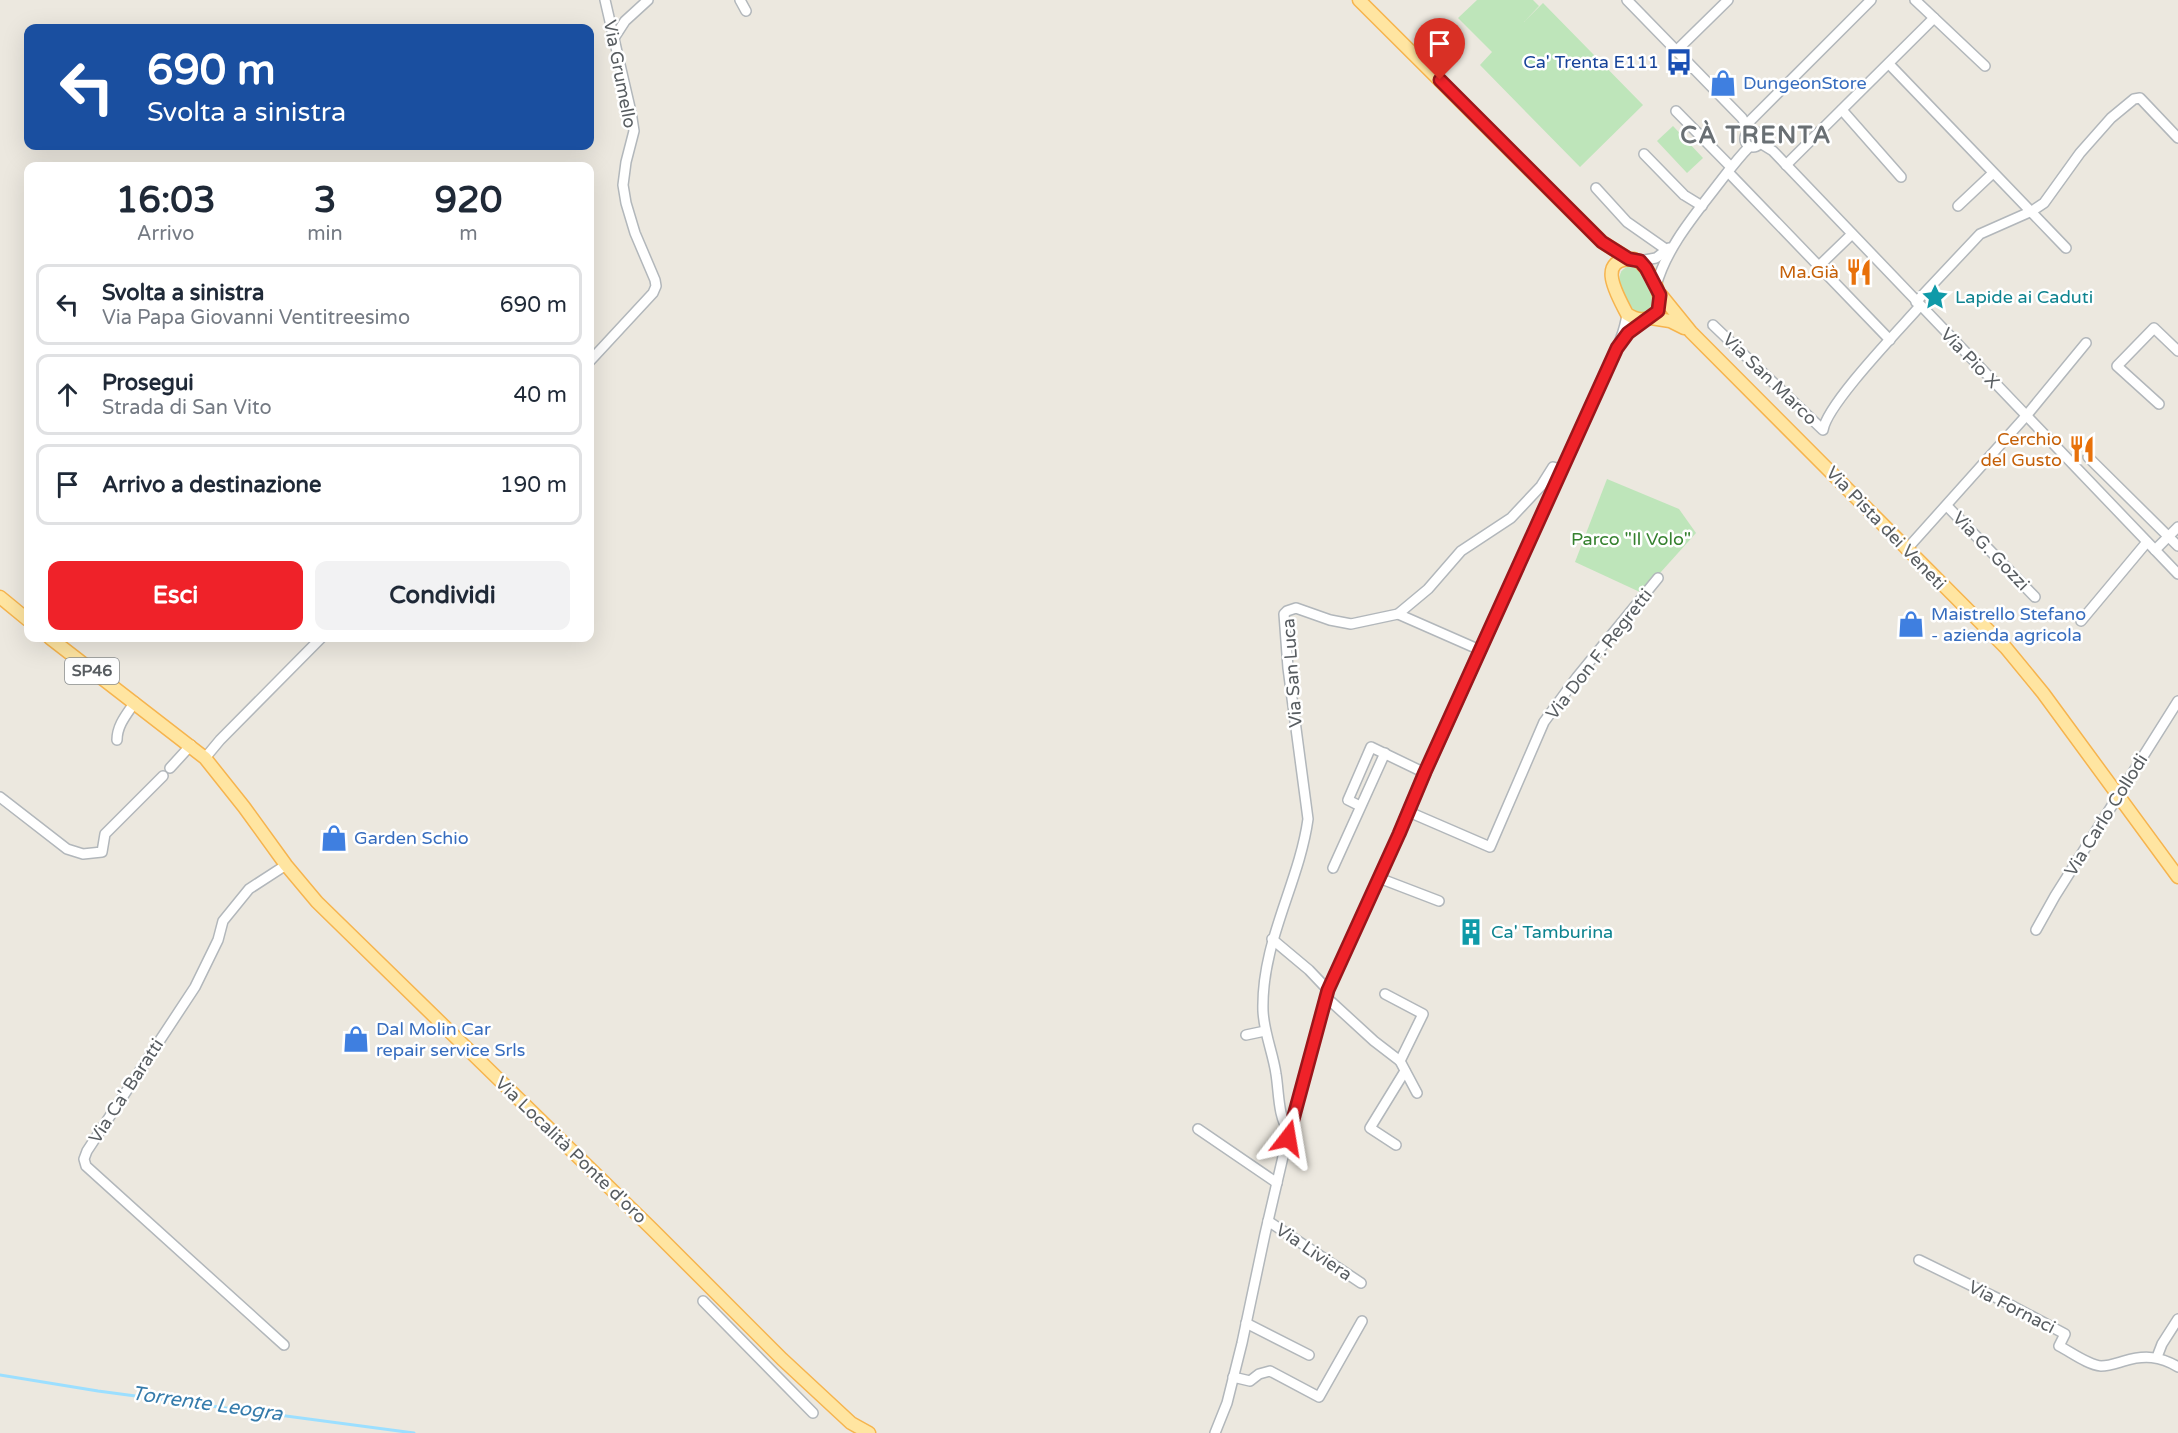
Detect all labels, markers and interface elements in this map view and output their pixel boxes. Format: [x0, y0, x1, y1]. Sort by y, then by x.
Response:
street label: Via Grumello [599, 18, 641, 130]
pin [1414, 18, 1465, 80]
icon: arrive [1423, 27, 1456, 60]
text: 690 m [147, 45, 276, 96]
bus stop icon: Ca' Trenta E111 [1664, 47, 1694, 77]
icon: left [48, 48, 126, 126]
place label: Ca' Trenta E111 [1523, 51, 1659, 73]
shop icon: DungeonStore [1708, 68, 1738, 98]
place label: DungeonStore [1743, 72, 1867, 94]
text: Svolta a sinistra [147, 96, 346, 129]
district label: CÀ TRENTA [1680, 120, 1832, 150]
text: 16:03 [116, 179, 216, 222]
text: 3 [314, 179, 336, 222]
text: 920 [434, 179, 502, 222]
text: Arrivo [137, 222, 194, 246]
text: min [307, 222, 343, 246]
text: m [459, 222, 478, 246]
restaurant icon: Ma.Già [1844, 257, 1874, 287]
place label: Ma.Già [1779, 261, 1839, 283]
text: Svolta a sinistra [102, 280, 264, 306]
place icon: Lapide ai Caduti [1920, 282, 1950, 312]
place label: Lapide ai Caduti [1955, 286, 2093, 308]
icon: left [51, 288, 84, 321]
text: 690 m [500, 292, 567, 318]
text: Via Papa Giovanni Ventitreesimo [102, 306, 410, 330]
street label: Via Pio X [1936, 323, 2004, 393]
street label: Via San Marco [1718, 328, 1822, 430]
text: Prosegui [102, 370, 194, 396]
icon: ahead [51, 378, 84, 411]
text: 40 m [513, 382, 567, 408]
text: Strada di San Vito [102, 396, 272, 420]
place label: Cerchio del Gusto [1980, 428, 2062, 471]
restaurant icon: Cerchio del Gusto [2067, 434, 2097, 464]
street label: Via Pista dei Veneti [1821, 462, 1951, 594]
icon: arrive [51, 468, 84, 501]
text: Arrivo a destinazione [102, 472, 321, 498]
text: 190 m [500, 472, 567, 498]
street label: Via G. Gozzi [1948, 507, 2034, 595]
park label: Parco "Il Volo" [1571, 528, 1691, 550]
button: Esci [48, 561, 303, 630]
button: Condividi [315, 561, 570, 630]
street label: Via Don F. Regretti [1541, 584, 1657, 724]
place label: Maistrello Stefano - azienda agricola [1931, 603, 2086, 646]
shop icon: Maistrello Stefano - azienda agricola [1896, 609, 1926, 639]
street label: Via San Luca [1277, 618, 1307, 728]
road number: SP46 [65, 658, 119, 684]
street label: Via Carlo Collodi [2060, 750, 2152, 880]
shop icon: Garden Schio [319, 823, 349, 853]
place label: Garden Schio [354, 827, 469, 849]
building icon: Ca' Tamburina [1456, 917, 1486, 947]
place label: Ca' Tamburina [1491, 921, 1613, 943]
place label: Dal Molin Car repair service Srls [376, 1018, 525, 1061]
shop icon: Dal Molin Car repair service Srls [341, 1024, 371, 1054]
street label: Via Ca' Baratti [84, 1034, 168, 1148]
street label: Via Località Ponte d'oro [491, 1072, 651, 1228]
position arrow [1256, 1106, 1320, 1170]
street label: Via Liviera [1272, 1218, 1356, 1286]
street label: Via Fornaci [1965, 1276, 2059, 1338]
water label: Torrente Leogra [130, 1382, 285, 1427]

